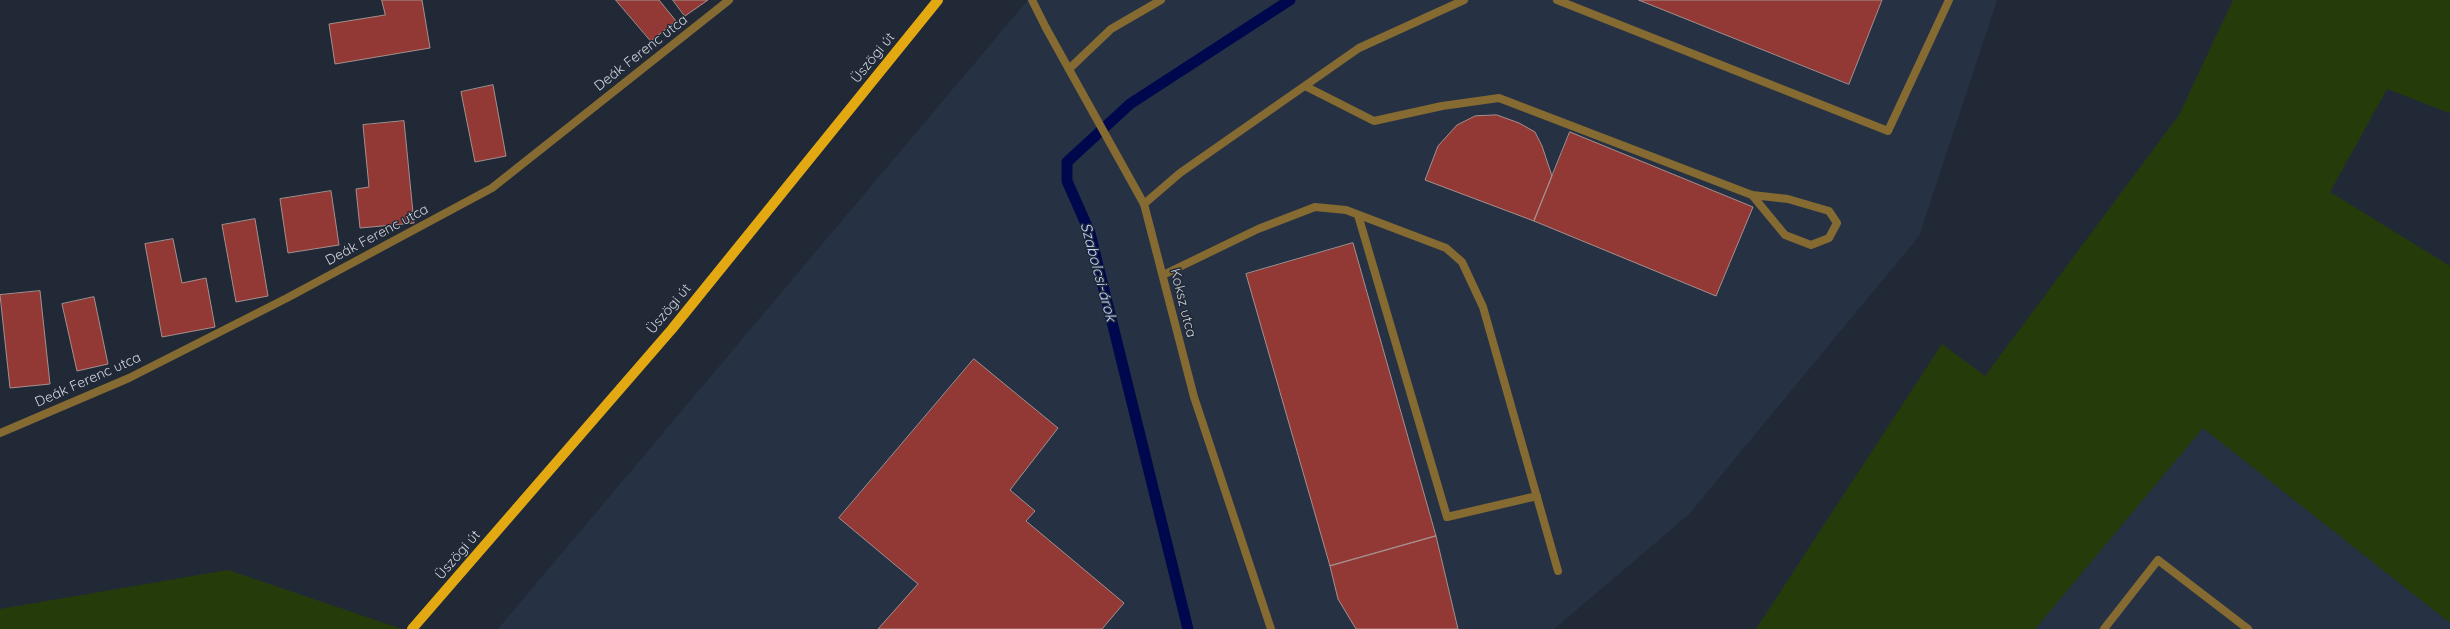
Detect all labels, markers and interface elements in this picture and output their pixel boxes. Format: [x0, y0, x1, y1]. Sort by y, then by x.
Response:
street label: Deák Ferenc utca [591, 11, 691, 95]
street label: Üszögi út [848, 29, 898, 87]
street label: Deák Ferenc utca [323, 201, 431, 269]
water label: Szabolcsi-árok [1076, 221, 1120, 323]
street label: Koksz utca [1166, 267, 1200, 339]
street label: Üszögi út [643, 281, 695, 337]
street label: Deák Ferenc utca [32, 349, 144, 411]
street label: Üszögi út [432, 527, 484, 583]

